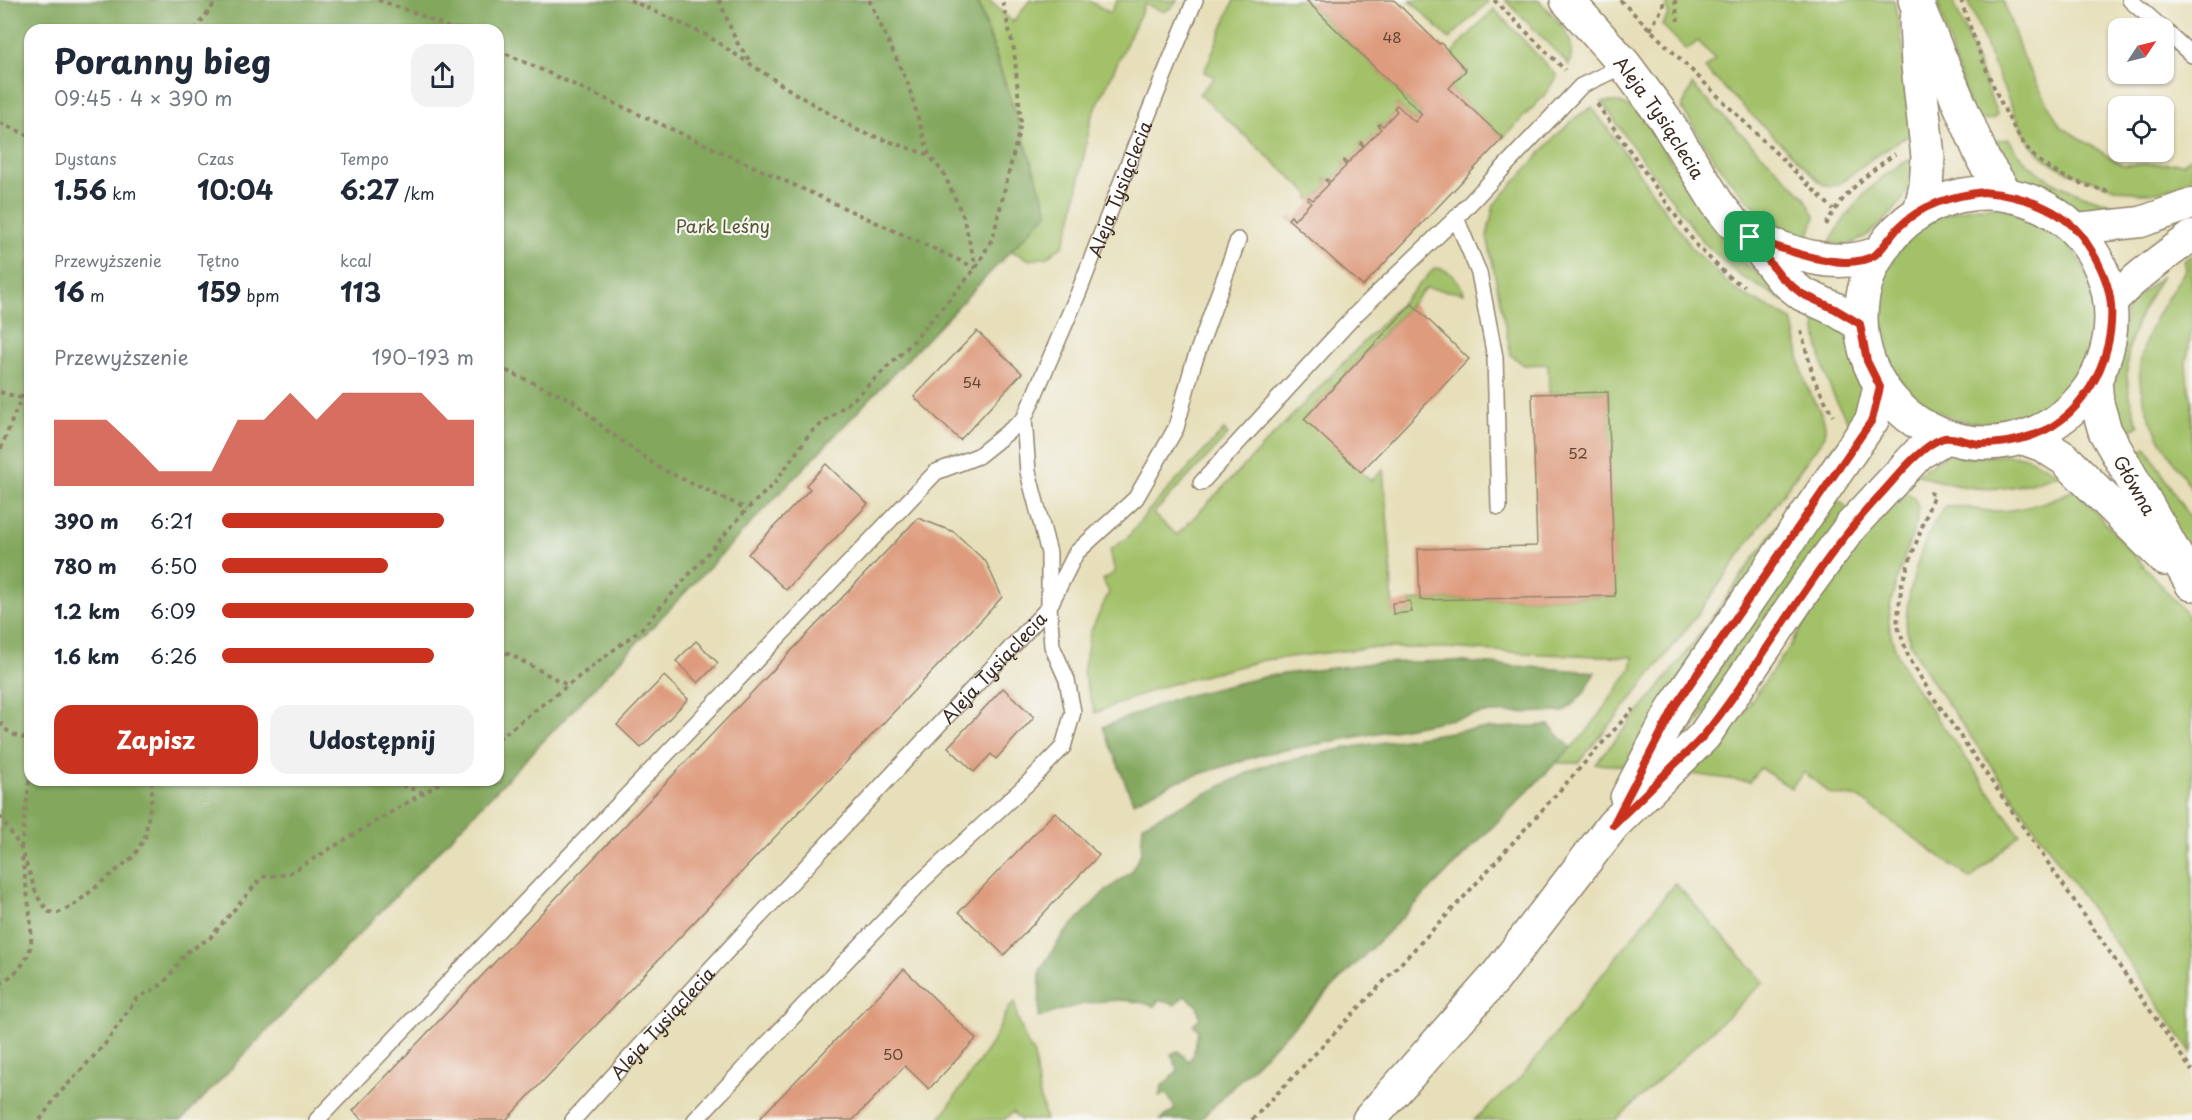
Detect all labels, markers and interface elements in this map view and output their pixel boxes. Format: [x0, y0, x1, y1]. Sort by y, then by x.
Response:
north arrow [2108, 18, 2174, 84]
map controls [2108, 18, 2174, 162]
house number: 48 [1382, 25, 1402, 48]
text: Poranny bieg [54, 35, 271, 85]
button: share [411, 44, 474, 107]
street label: Aleja Tysiąclecia [1609, 49, 1712, 184]
text: 09:45 · 4 × 390 m [54, 83, 232, 113]
button: locate [2108, 96, 2174, 162]
street label: Aleja Tysiąclecia [1080, 116, 1158, 261]
text: Dystans [54, 146, 117, 170]
text: Czas [197, 146, 234, 170]
text: Tempo [340, 146, 389, 170]
text: 1.56 [54, 170, 107, 209]
text: 10:04 [197, 170, 273, 209]
text: 6:27 [340, 170, 399, 209]
text: km [107, 181, 136, 205]
text: /km [399, 181, 435, 205]
pin [1724, 211, 1775, 262]
park label: Park Leśny [676, 212, 770, 239]
icon: arrive [1733, 220, 1766, 253]
text: Przewyższenie [54, 248, 162, 272]
text: Tętno [197, 248, 239, 272]
text: kcal [340, 248, 372, 272]
text: 16 [54, 272, 85, 311]
text: 159 [197, 272, 241, 311]
text: 113 [340, 272, 381, 311]
text: m [85, 283, 105, 307]
text: bpm [241, 283, 280, 307]
text: Przewyższenie [54, 342, 189, 372]
text: 190–193 m [371, 342, 474, 372]
house number: 54 [962, 370, 982, 393]
house number: 52 [1568, 441, 1588, 464]
street label: Główna [2108, 450, 2164, 520]
text: 390 m [54, 506, 119, 536]
text: 6:21 [150, 506, 193, 536]
text: 780 m [54, 551, 117, 581]
text: 6:50 [150, 551, 197, 581]
text: 1.2 km [54, 596, 120, 626]
text: 6:09 [150, 596, 196, 626]
street label: Aleja Tysiąclecia [934, 605, 1052, 729]
text: 1.6 km [54, 641, 119, 671]
text: 6:26 [150, 641, 197, 671]
button: Zapisz [54, 705, 258, 774]
button: Udostępnij [270, 705, 474, 774]
street label: Aleja Tysiąclecia [603, 960, 720, 1085]
house number: 50 [883, 1042, 903, 1065]

